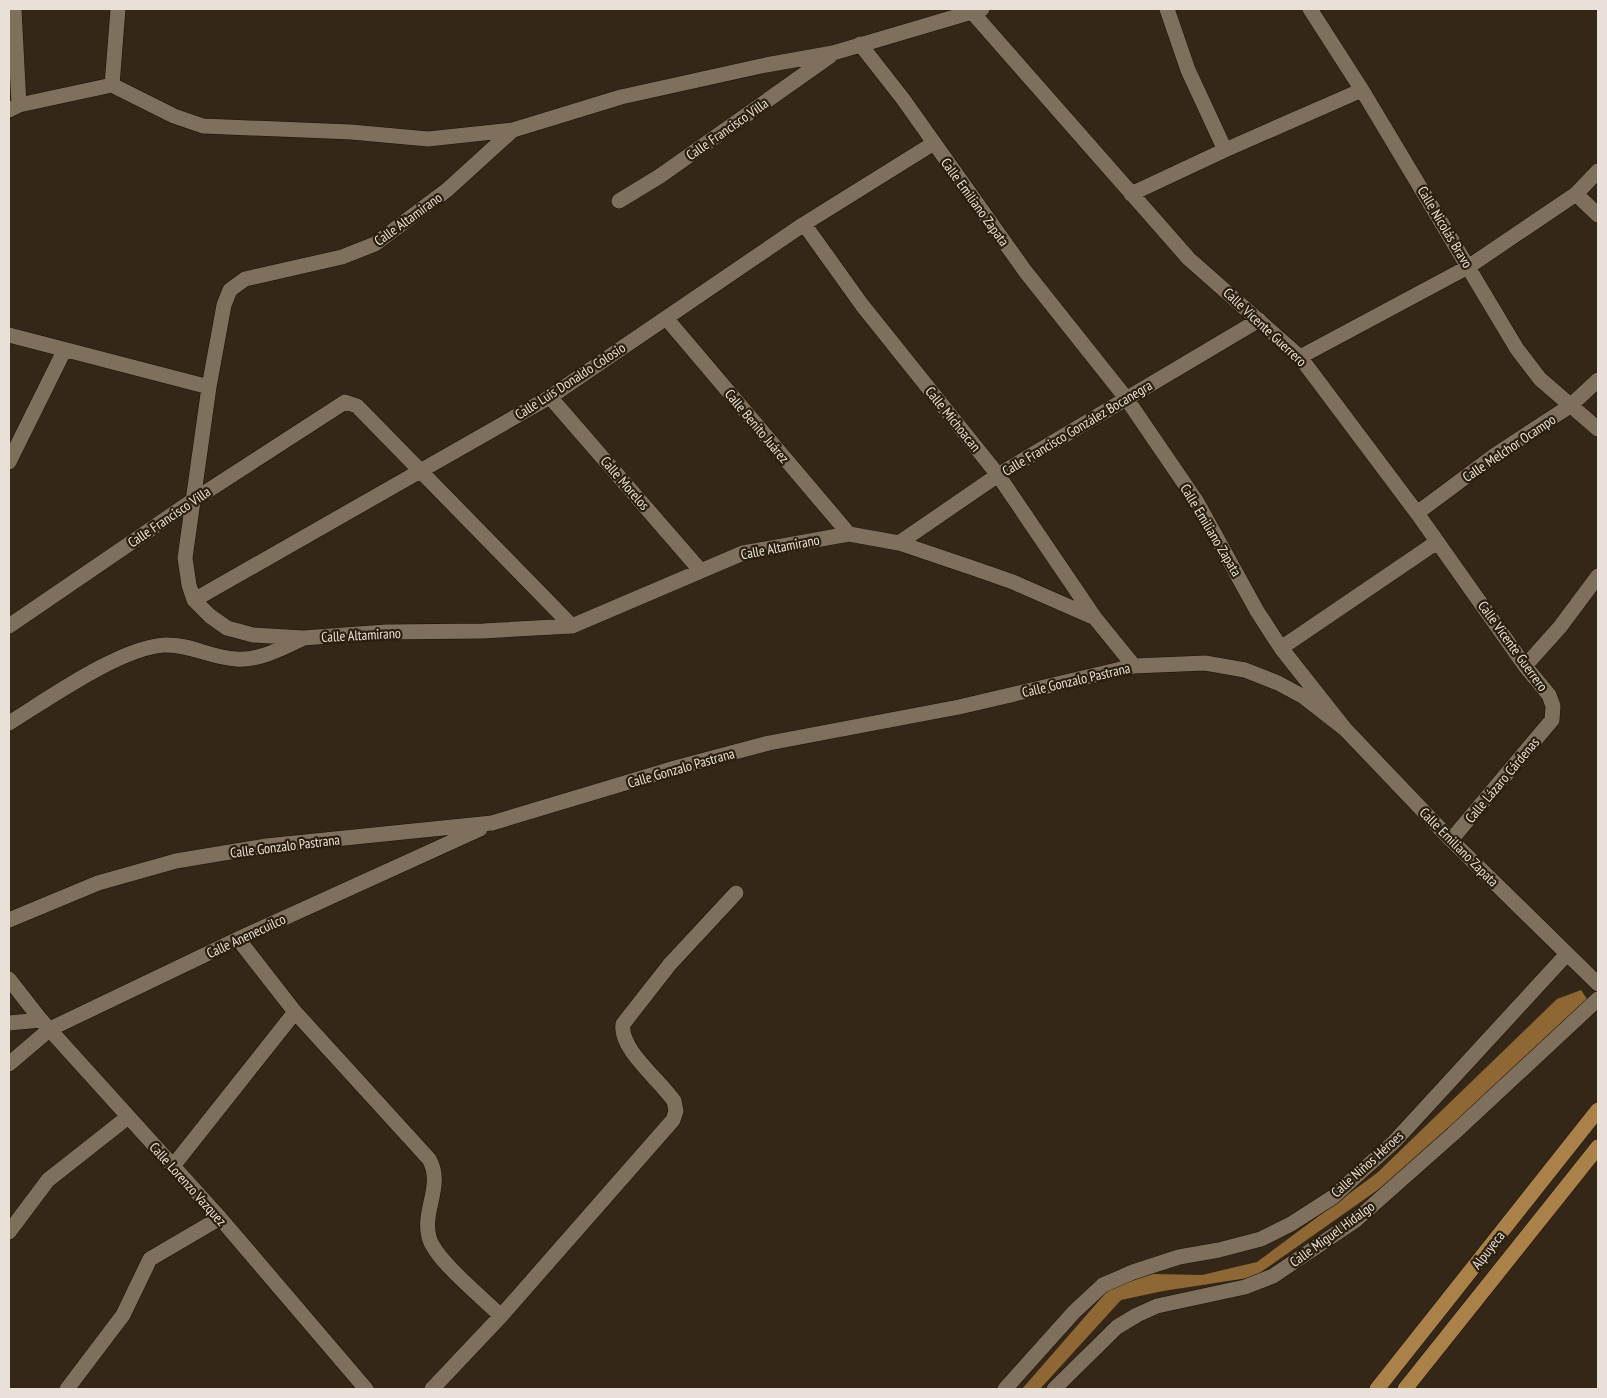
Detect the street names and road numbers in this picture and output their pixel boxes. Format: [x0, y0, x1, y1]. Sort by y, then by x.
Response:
street label: Calle Francisco Villa [682, 94, 772, 164]
street label: Calle Emiliano Zapata [937, 154, 1013, 250]
street label: Calle Nicolás Bravo [1413, 183, 1477, 271]
street label: Calle Altamirano [370, 188, 446, 250]
street label: Calle Vicente Guerrero [1220, 284, 1310, 370]
street label: Calle Luis Donaldo Colosio [511, 339, 629, 423]
street label: Calle Francisco González Bocanegra [999, 376, 1155, 480]
street label: Calle Michoacan [921, 383, 985, 455]
street label: Calle Benito Juárez [721, 385, 793, 467]
street label: Calle Melchor Ocampo [1459, 410, 1559, 486]
street label: Calle Morelos [597, 452, 654, 514]
street label: Calle Emiliano Zapata [1176, 480, 1246, 580]
street label: Calle Francisco Villa [124, 483, 214, 551]
street label: Calle Altamirano [739, 531, 821, 563]
street label: Calle Vicente Guerrero [1474, 597, 1552, 695]
street label: Calle Altamirano [321, 624, 401, 646]
street label: Calle Gonzalo Pastrana [1020, 659, 1132, 701]
street label: Calle Lázaro Cárdenas [1461, 733, 1543, 826]
street label: Calle Gonzalo Pastrana [625, 744, 737, 792]
street label: Calle Emiliano Zapata [1416, 804, 1502, 890]
street label: Calle Gonzalo Pastrana [229, 830, 341, 862]
street label: Calle Anenecuilco [204, 910, 288, 962]
street label: Calle Niños Héroes [1327, 1127, 1407, 1201]
street label: Calle Lorenzo Vazquez [146, 1138, 230, 1230]
street label: Calle Miguel Hidalgo [1286, 1197, 1378, 1271]
street label: Alpuyeca [1467, 1227, 1509, 1273]

